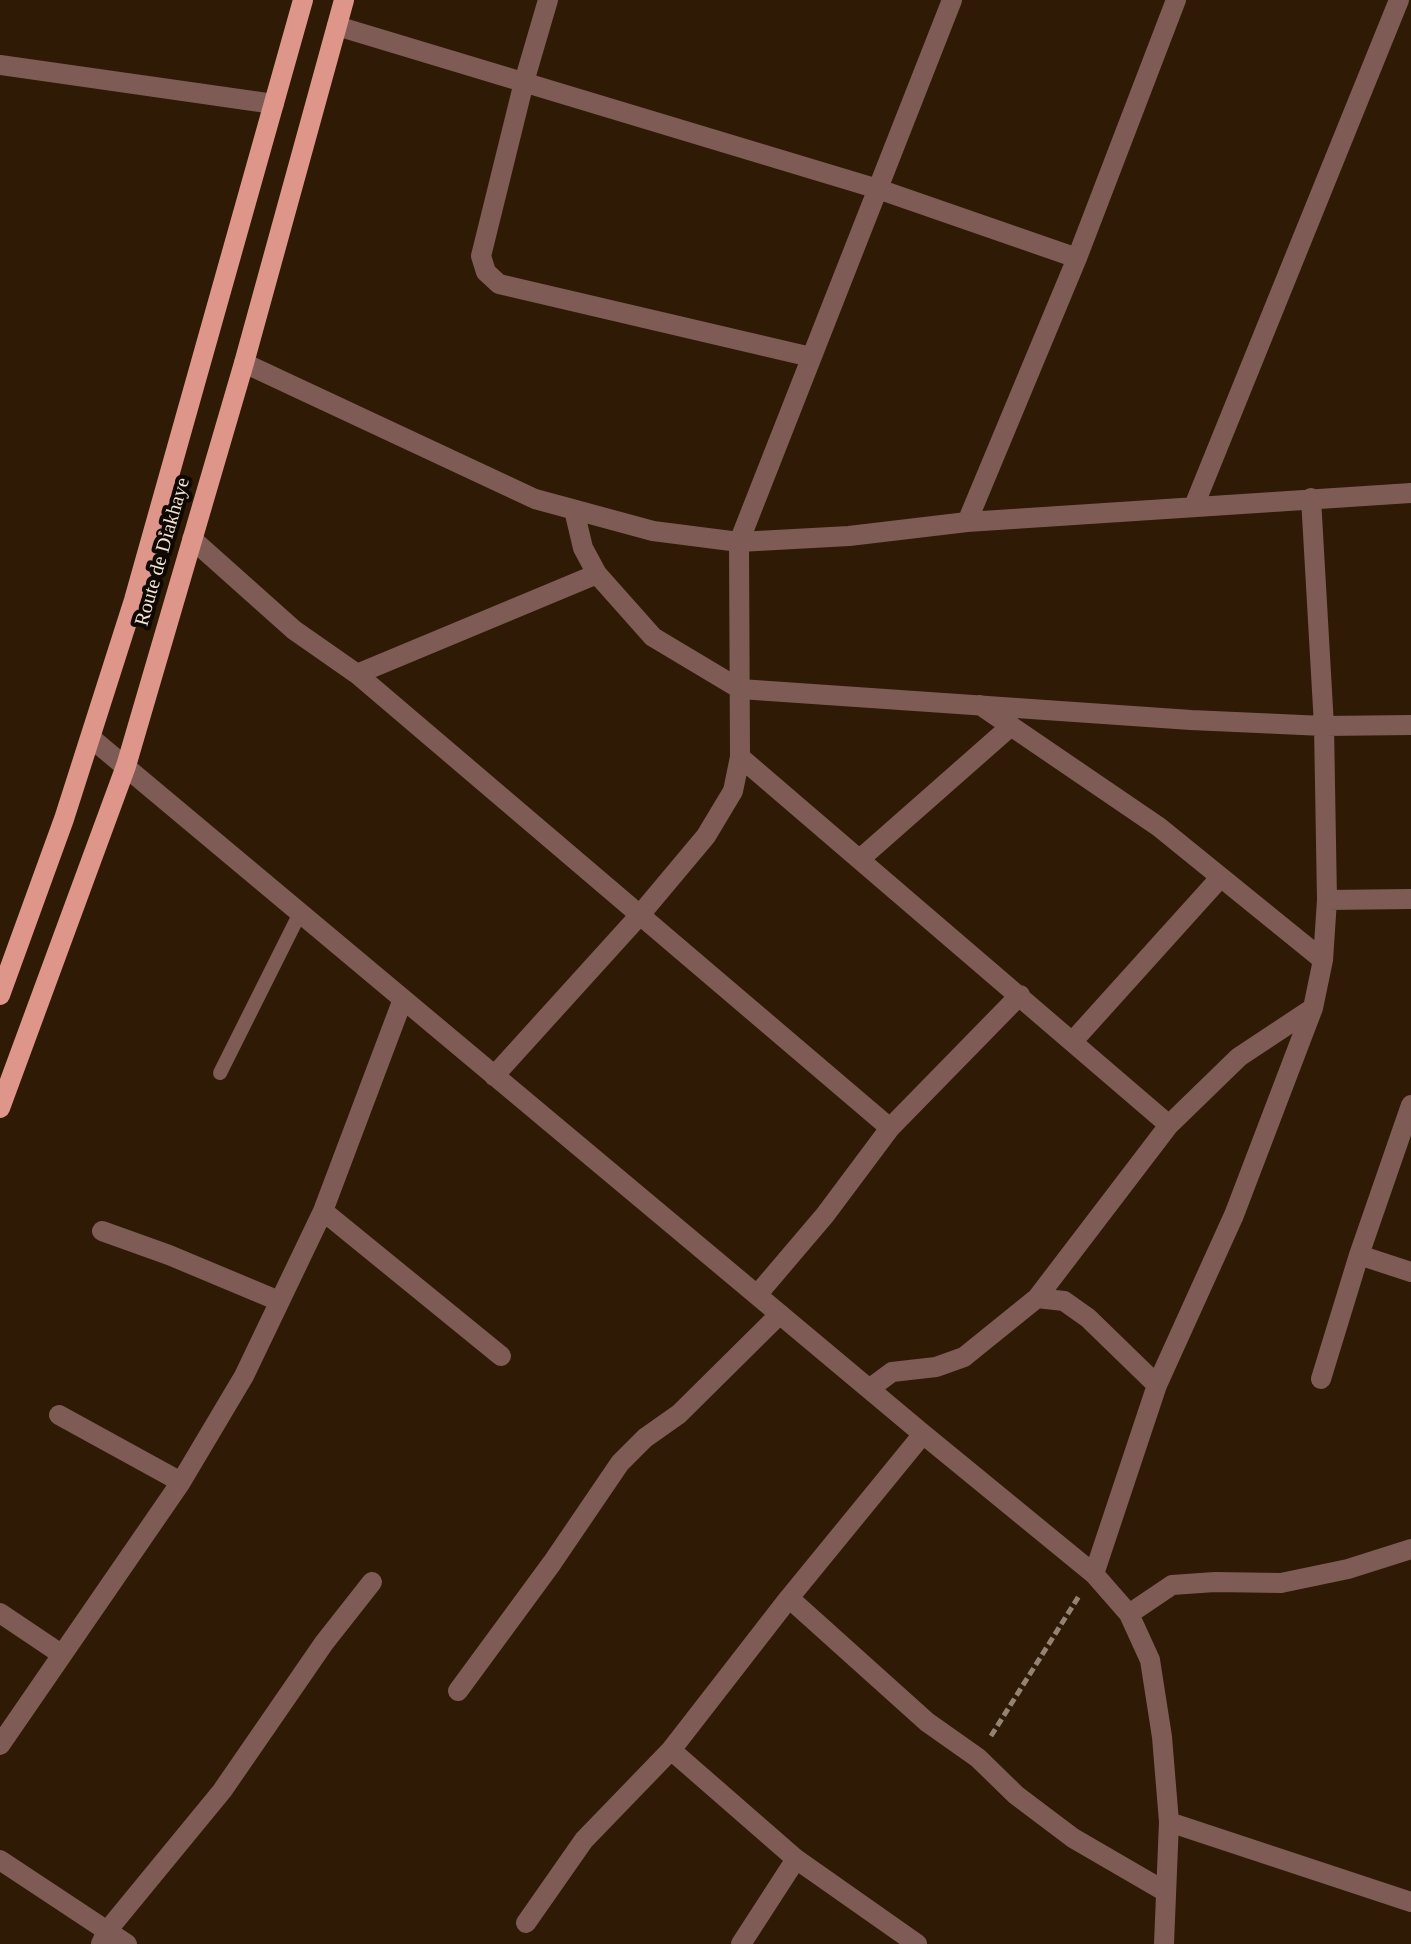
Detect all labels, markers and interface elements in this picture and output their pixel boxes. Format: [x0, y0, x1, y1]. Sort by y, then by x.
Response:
street label: Route de Diakhaye [130, 475, 196, 629]

